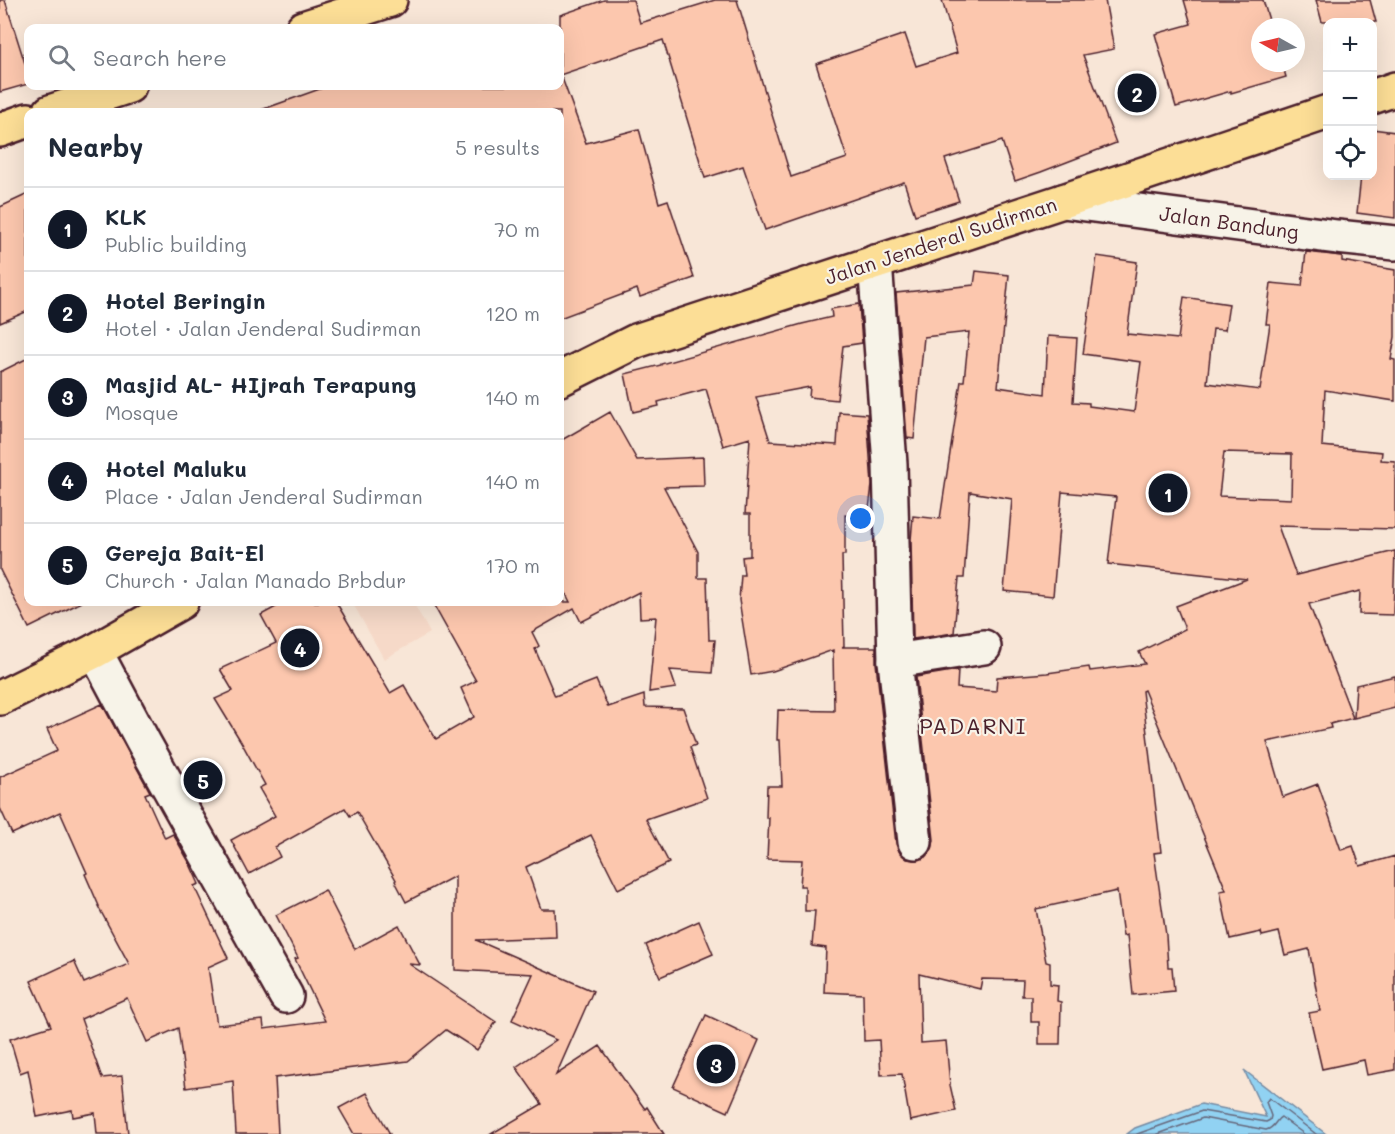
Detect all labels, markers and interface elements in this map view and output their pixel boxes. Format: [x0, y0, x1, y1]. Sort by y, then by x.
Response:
north arrow [1251, 18, 1305, 72]
map controls [1323, 18, 1377, 180]
button: + [1323, 18, 1377, 72]
search box [24, 24, 564, 90]
icon: search [45, 41, 78, 74]
text: Search here [93, 43, 227, 72]
pin: 2 [1118, 70, 1156, 116]
button: − [1323, 72, 1377, 126]
button: locate [1323, 126, 1377, 180]
text: Nearby [48, 130, 143, 164]
text: 5 results [455, 134, 540, 160]
street label: Jalan Jenderal Sudirman [821, 190, 1060, 290]
street label: Jalan Bandung [1158, 199, 1301, 245]
text: KLK [105, 202, 147, 231]
text: 1 [63, 216, 72, 242]
text: 70 m [494, 216, 540, 242]
text: Public building [105, 231, 247, 257]
text: Hotel Beringin [105, 286, 265, 315]
text: 2 [62, 300, 73, 326]
text: 120 m [485, 300, 540, 326]
text: Hotel · Jalan Jenderal Sudirman [105, 315, 421, 341]
text: Masjid AL- HIjrah Terapung [105, 370, 416, 399]
text: 3 [62, 384, 74, 410]
text: 140 m [485, 384, 540, 410]
text: Mosque [105, 399, 179, 425]
text: Hotel Maluku [105, 454, 247, 483]
text: 4 [61, 468, 74, 494]
text: 140 m [485, 468, 540, 494]
pin: 1 [1148, 470, 1188, 516]
text: Place · Jalan Jenderal Sudirman [105, 483, 423, 509]
your location [846, 504, 875, 533]
text: Gereja Bait-El [105, 538, 264, 567]
text: 5 [62, 552, 73, 578]
text: 170 m [485, 552, 540, 578]
text: Church · Jalan Manado Brbdur [105, 567, 406, 593]
pin: 4 [280, 626, 320, 670]
district label: PADARNI [919, 711, 1027, 740]
pin: 5 [184, 758, 222, 802]
pin: 3 [696, 1042, 736, 1086]

